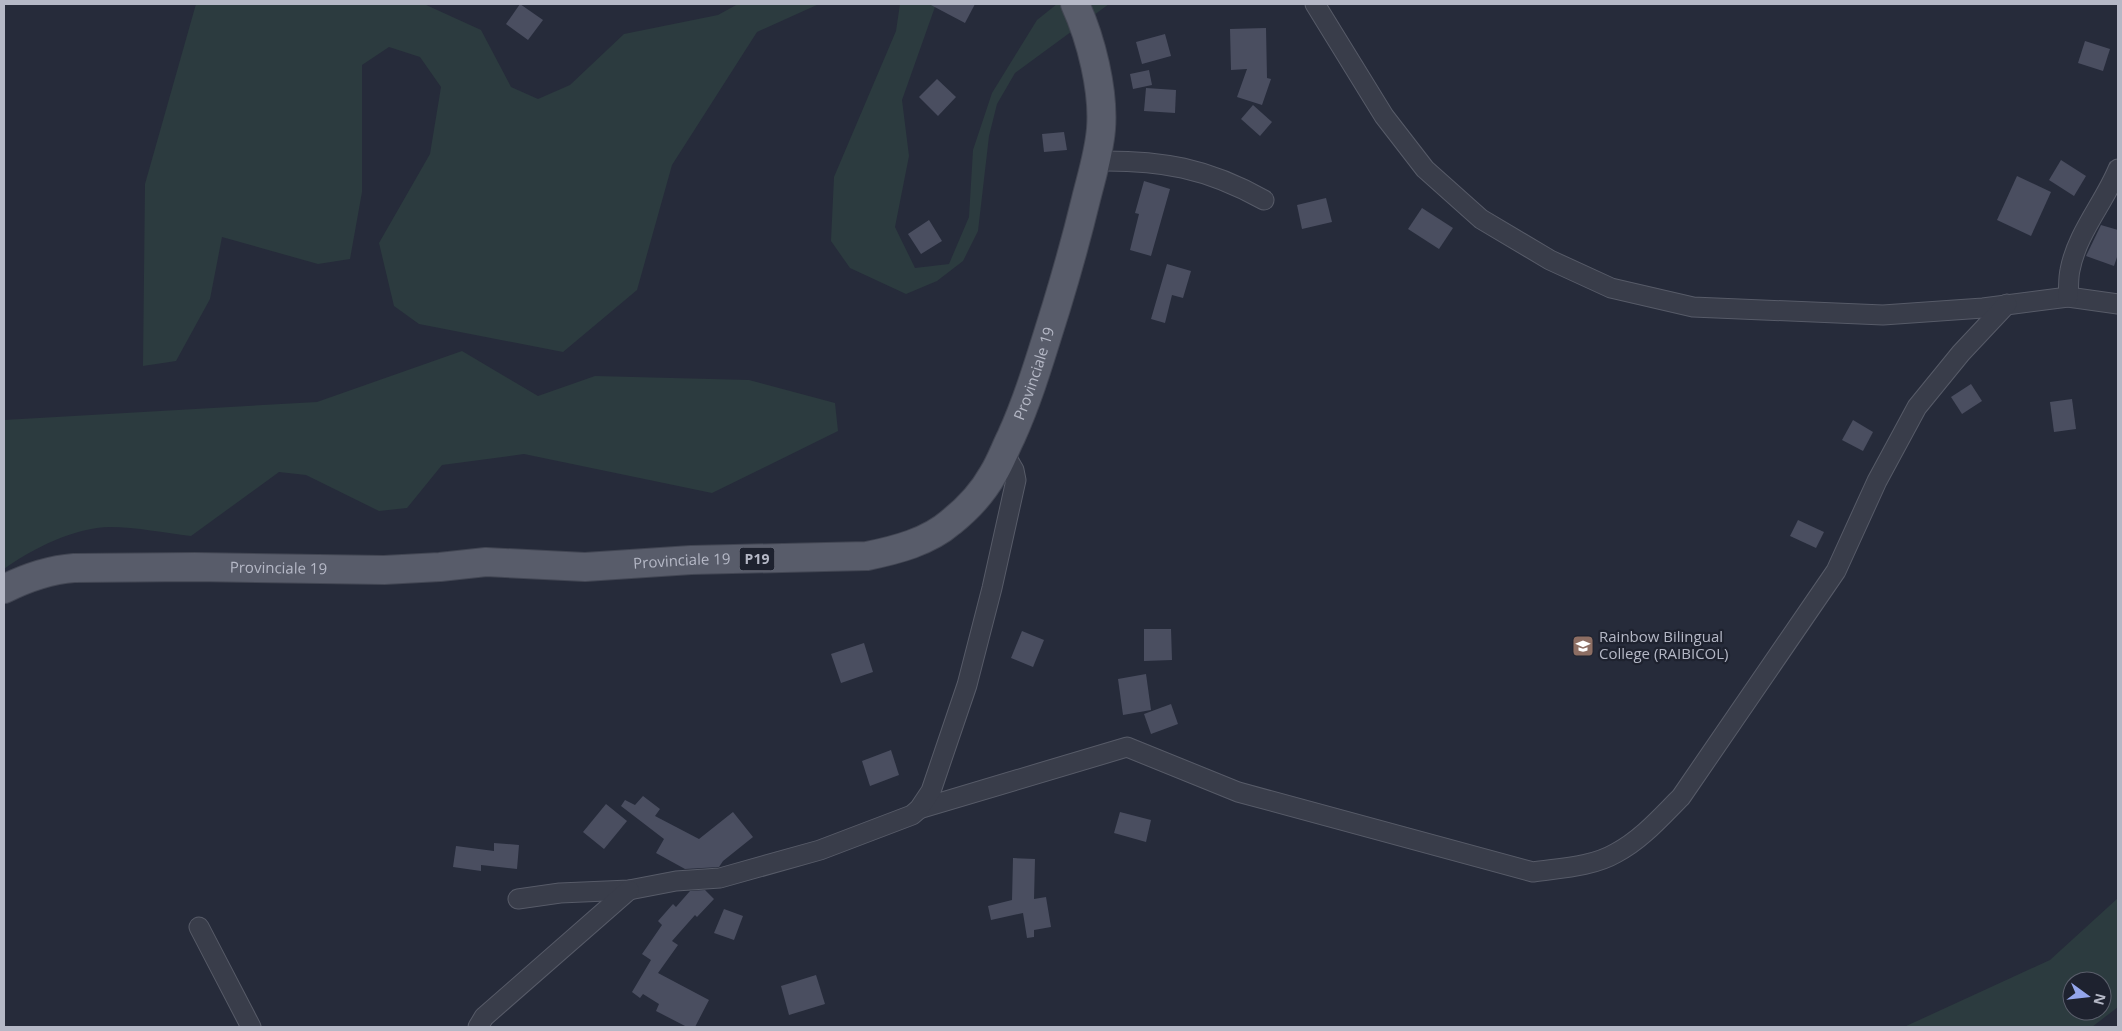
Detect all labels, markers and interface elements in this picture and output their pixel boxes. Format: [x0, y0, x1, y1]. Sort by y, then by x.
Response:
street label: Provinciale 19 [1008, 324, 1058, 423]
street label: Provinciale 19 [632, 548, 731, 573]
road number: P19 [740, 548, 774, 570]
street label: Provinciale 19 [230, 557, 327, 578]
place label: Rainbow Bilingual College (RAIBICOL) [1599, 626, 1729, 663]
school or university icon: Rainbow Bilingual College (RAIBICOL) [1571, 634, 1595, 658]
north arrow [2062, 971, 2112, 1021]
text: N [2089, 992, 2111, 1007]

